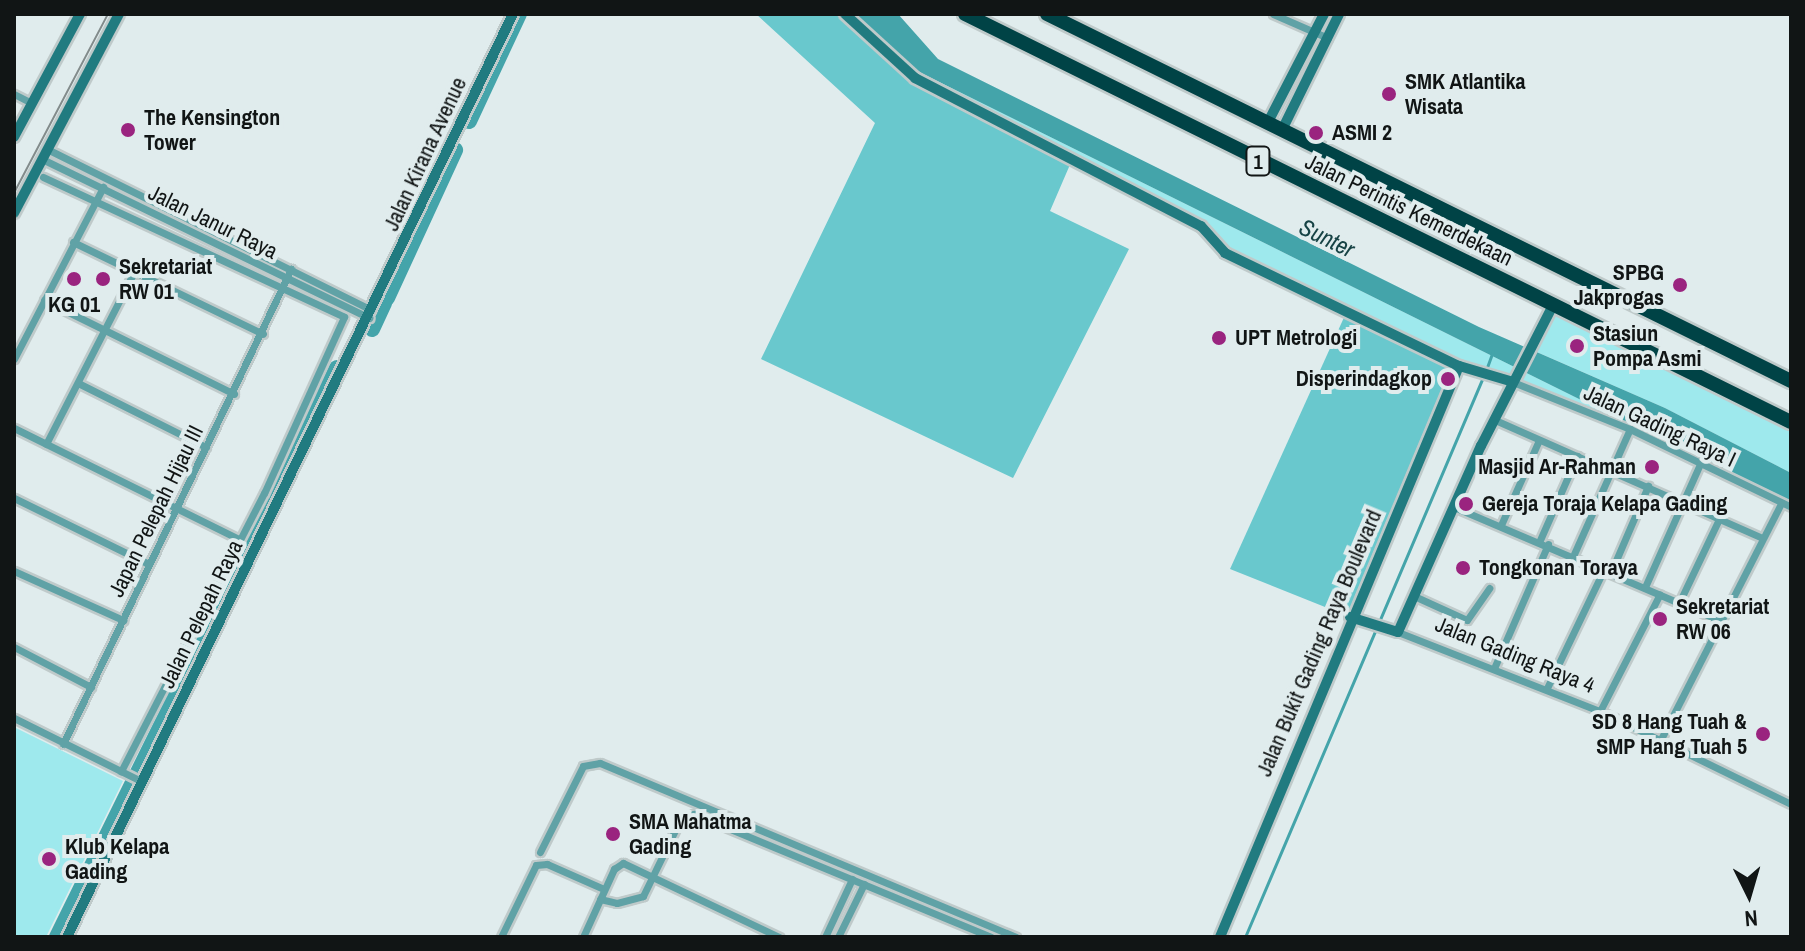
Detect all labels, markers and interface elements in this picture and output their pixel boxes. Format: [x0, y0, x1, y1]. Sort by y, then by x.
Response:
place label: SMK Atlantika Wisata [1405, 68, 1526, 120]
street label: Jalan Kirana Avenue [378, 73, 472, 235]
marker: SMK Atlantika Wisata [1380, 85, 1398, 103]
place label: The Kensington Tower [144, 104, 280, 156]
place label: ASMI 2 [1332, 120, 1392, 146]
marker: The Kensington Tower [119, 121, 137, 139]
marker: ASMI 2 [1307, 124, 1325, 142]
road number: 1 [1244, 145, 1272, 177]
street label: Jalan Perintis Kemerdekaan [1301, 148, 1517, 272]
street label: Jalan Janur Raya [144, 179, 282, 265]
water label: Sunter [1295, 212, 1359, 264]
place label: Sekretariat RW 01 [119, 253, 212, 304]
place label: SPBG Jakprogas [1574, 259, 1664, 310]
marker: KG 01 [65, 270, 83, 288]
marker: Sekretariat RW 01 [94, 270, 112, 288]
marker: SPBG Jakprogas [1671, 276, 1689, 294]
place label: KG 01 [48, 292, 100, 318]
place label: Stasiun Pompa Asmi [1593, 320, 1702, 372]
place label: UPT Metrologi [1235, 325, 1357, 351]
marker: UPT Metrologi [1210, 329, 1228, 347]
marker: Stasiun Pompa Asmi [1568, 337, 1586, 355]
place label: Disperindagkop [1296, 366, 1432, 392]
marker: Disperindagkop [1439, 370, 1457, 388]
street label: Jalan Gading Raya I [1580, 379, 1740, 473]
street label: Japan Pelepah Hijau III [103, 421, 209, 601]
place label: Masjid Ar-Rahman [1478, 454, 1636, 480]
marker: Masjid Ar-Rahman [1643, 458, 1661, 476]
place label: Gereja Toraja Kelapa Gading [1482, 491, 1727, 517]
marker: Gereja Toraja Kelapa Gading [1457, 495, 1475, 513]
street label: Jalan Bukit Gading Raya Boulevard [1251, 506, 1387, 780]
street label: Jalan Pelepah Raya [154, 536, 248, 692]
place label: Tongkonan Toraya [1479, 555, 1638, 581]
marker: Tongkonan Toraya [1454, 559, 1472, 577]
place label: Sekretariat RW 06 [1676, 593, 1769, 644]
marker: Sekretariat RW 06 [1651, 610, 1669, 628]
street label: Jalan Gading Raya 4 [1431, 611, 1599, 699]
place label: SD 8 Hang Tuah & SMP Hang Tuah 5 [1592, 708, 1747, 760]
marker: SD 8 Hang Tuah & SMP Hang Tuah 5 [1754, 725, 1772, 743]
place label: SMA Mahatma Gading [629, 808, 752, 860]
marker: SMA Mahatma Gading [604, 825, 622, 843]
place label: Klub Kelapa Gading [65, 833, 169, 884]
marker: Klub Kelapa Gading [40, 850, 58, 868]
north arrow [1709, 855, 1789, 935]
text: N [1743, 903, 1759, 934]

